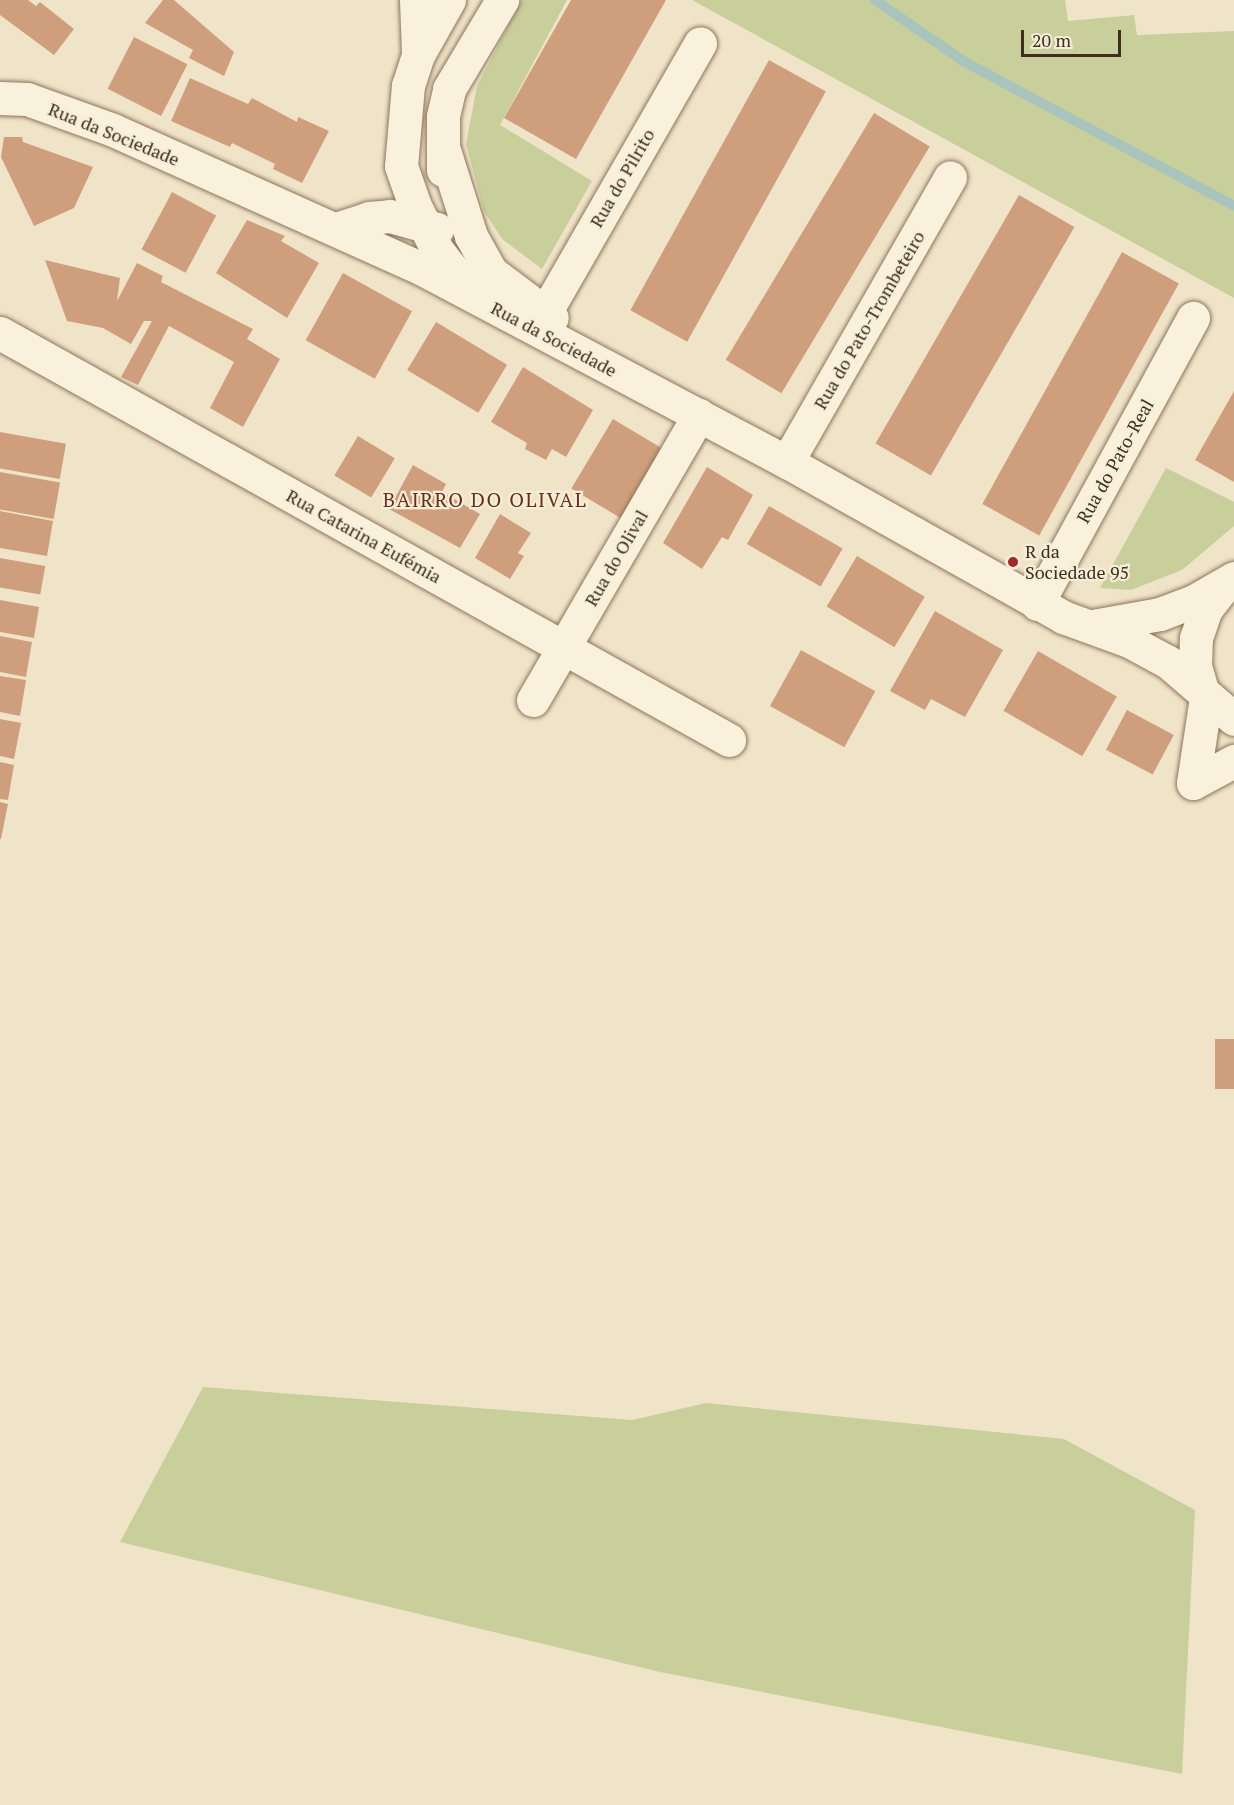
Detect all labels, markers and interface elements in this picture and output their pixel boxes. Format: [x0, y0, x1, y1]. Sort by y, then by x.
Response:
scale bar [1024, 18, 1124, 56]
text: 20 m [1032, 28, 1071, 52]
street label: Rua da Sociedade [45, 98, 183, 170]
street label: Rua do Pilrito [585, 125, 659, 231]
street label: Rua do Pato-Trombeteiro [809, 227, 929, 413]
street label: Rua da Sociedade [487, 297, 621, 381]
street label: Rua do Pato-Real [1072, 395, 1158, 527]
street label: Rua Catarina Eufémia [283, 484, 445, 588]
district label: BAIRRO DO OLIVAL [383, 487, 587, 511]
street label: Rua do Olival [580, 506, 652, 610]
place label: R da Sociedade 95 [1025, 541, 1129, 584]
marker: R da Sociedade 95 [1006, 555, 1020, 569]

